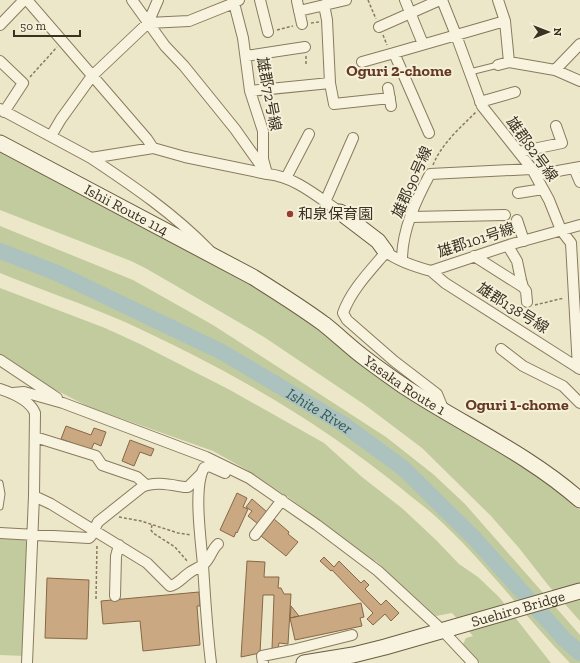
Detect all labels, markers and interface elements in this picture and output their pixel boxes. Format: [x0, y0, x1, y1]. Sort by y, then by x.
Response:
scale bar [14, 12, 80, 38]
north arrow [528, 12, 568, 52]
text: 50 m [20, 19, 47, 33]
text: N [551, 28, 564, 37]
street label: 雄郡72号線 [253, 56, 285, 132]
district label: Oguri 2-chome [346, 61, 452, 80]
street label: 雄郡82号線 [502, 113, 562, 185]
street label: 雄郡90号線 [388, 143, 436, 221]
street label: Ishii Route 114 [81, 180, 171, 240]
place label: 和泉保育園 [298, 205, 373, 223]
marker: 和泉保育園 [285, 209, 295, 219]
street label: 雄郡101号線 [435, 219, 517, 261]
street label: 雄郡138号線 [474, 279, 552, 337]
street label: Yasaka Route 1 [359, 351, 449, 419]
water label: Ishite River [283, 384, 357, 438]
district label: Oguri 1-chome [465, 395, 569, 414]
street label: Suehiro Bridge [469, 587, 567, 631]

